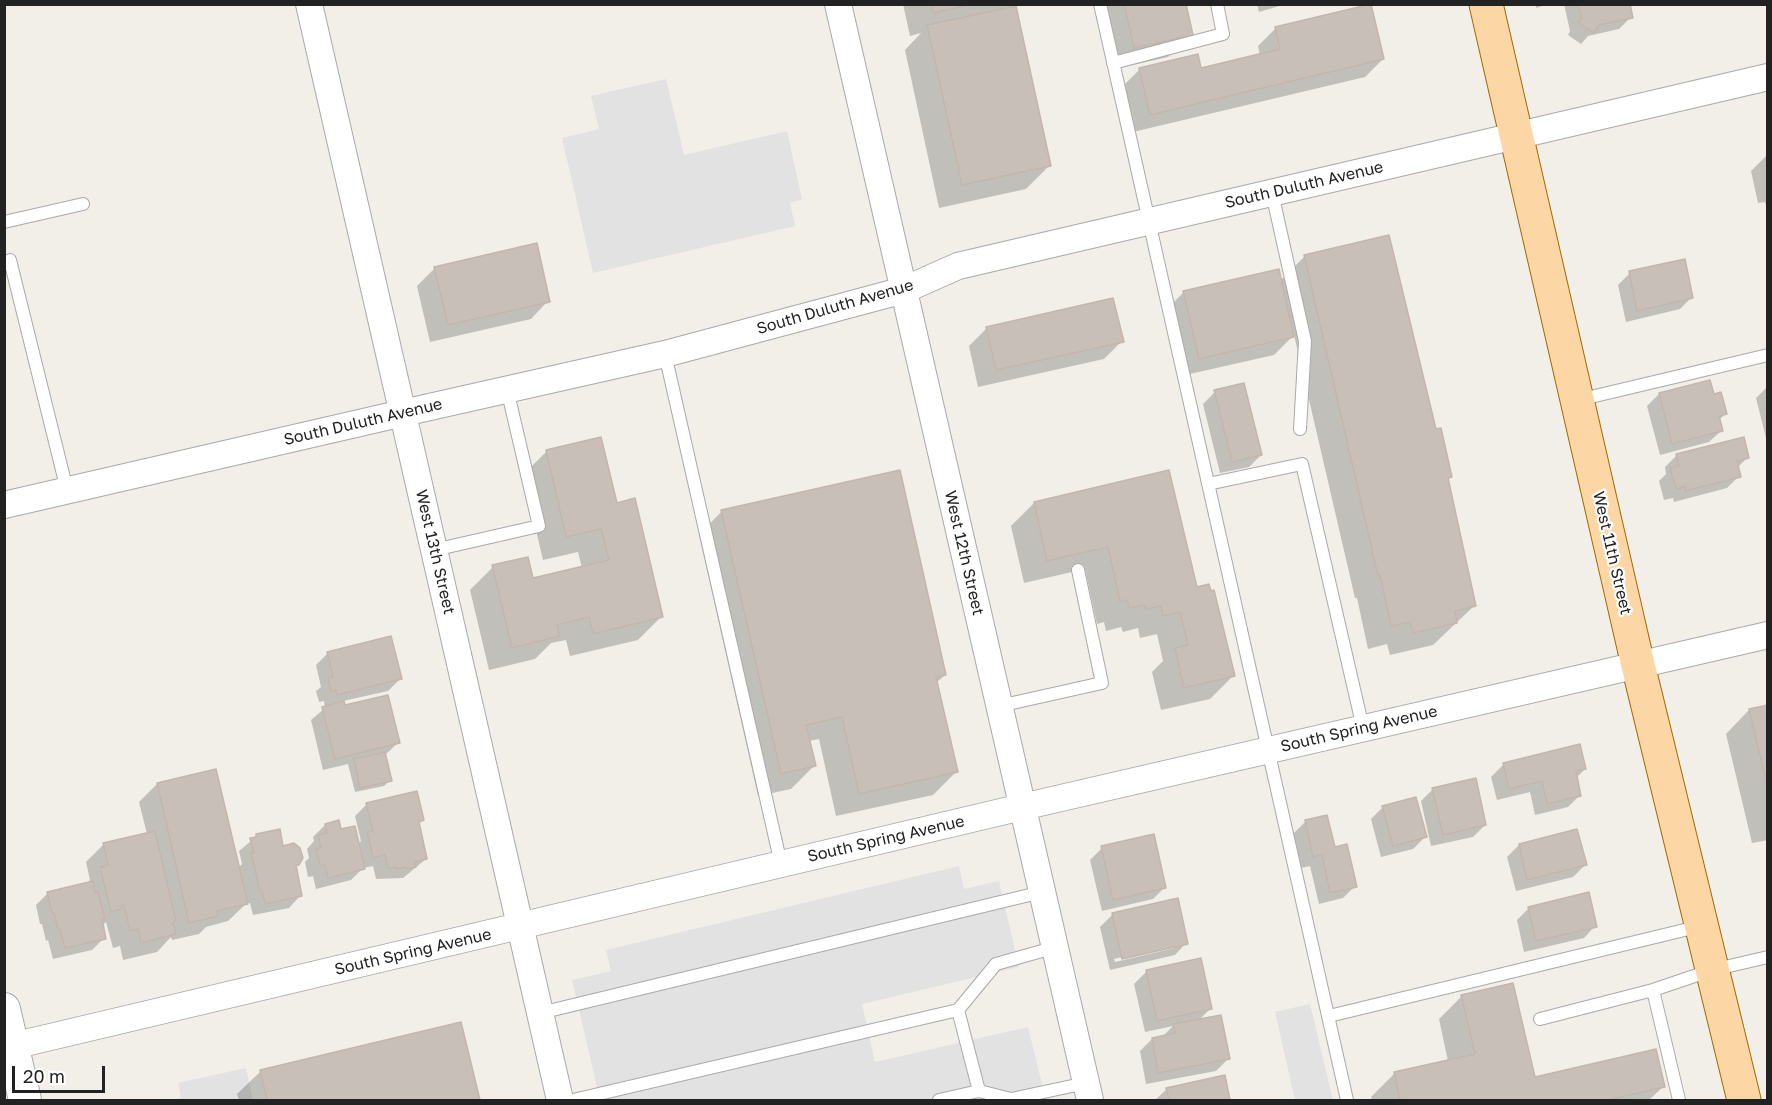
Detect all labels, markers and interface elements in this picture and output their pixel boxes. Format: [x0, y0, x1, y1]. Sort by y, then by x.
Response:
street label: South Duluth Avenue [1223, 157, 1385, 213]
street label: South Duluth Avenue [754, 275, 916, 339]
street label: South Duluth Avenue [282, 394, 444, 450]
street label: West 13th Street [411, 488, 459, 616]
street label: West 12th Street [940, 489, 988, 617]
street label: West 11th Street [1588, 489, 1636, 617]
street label: South Spring Avenue [1279, 702, 1439, 756]
street label: South Spring Avenue [806, 812, 966, 866]
street label: South Spring Avenue [333, 925, 493, 979]
scale bar [15, 1054, 108, 1092]
text: 20 m [23, 1065, 65, 1087]

